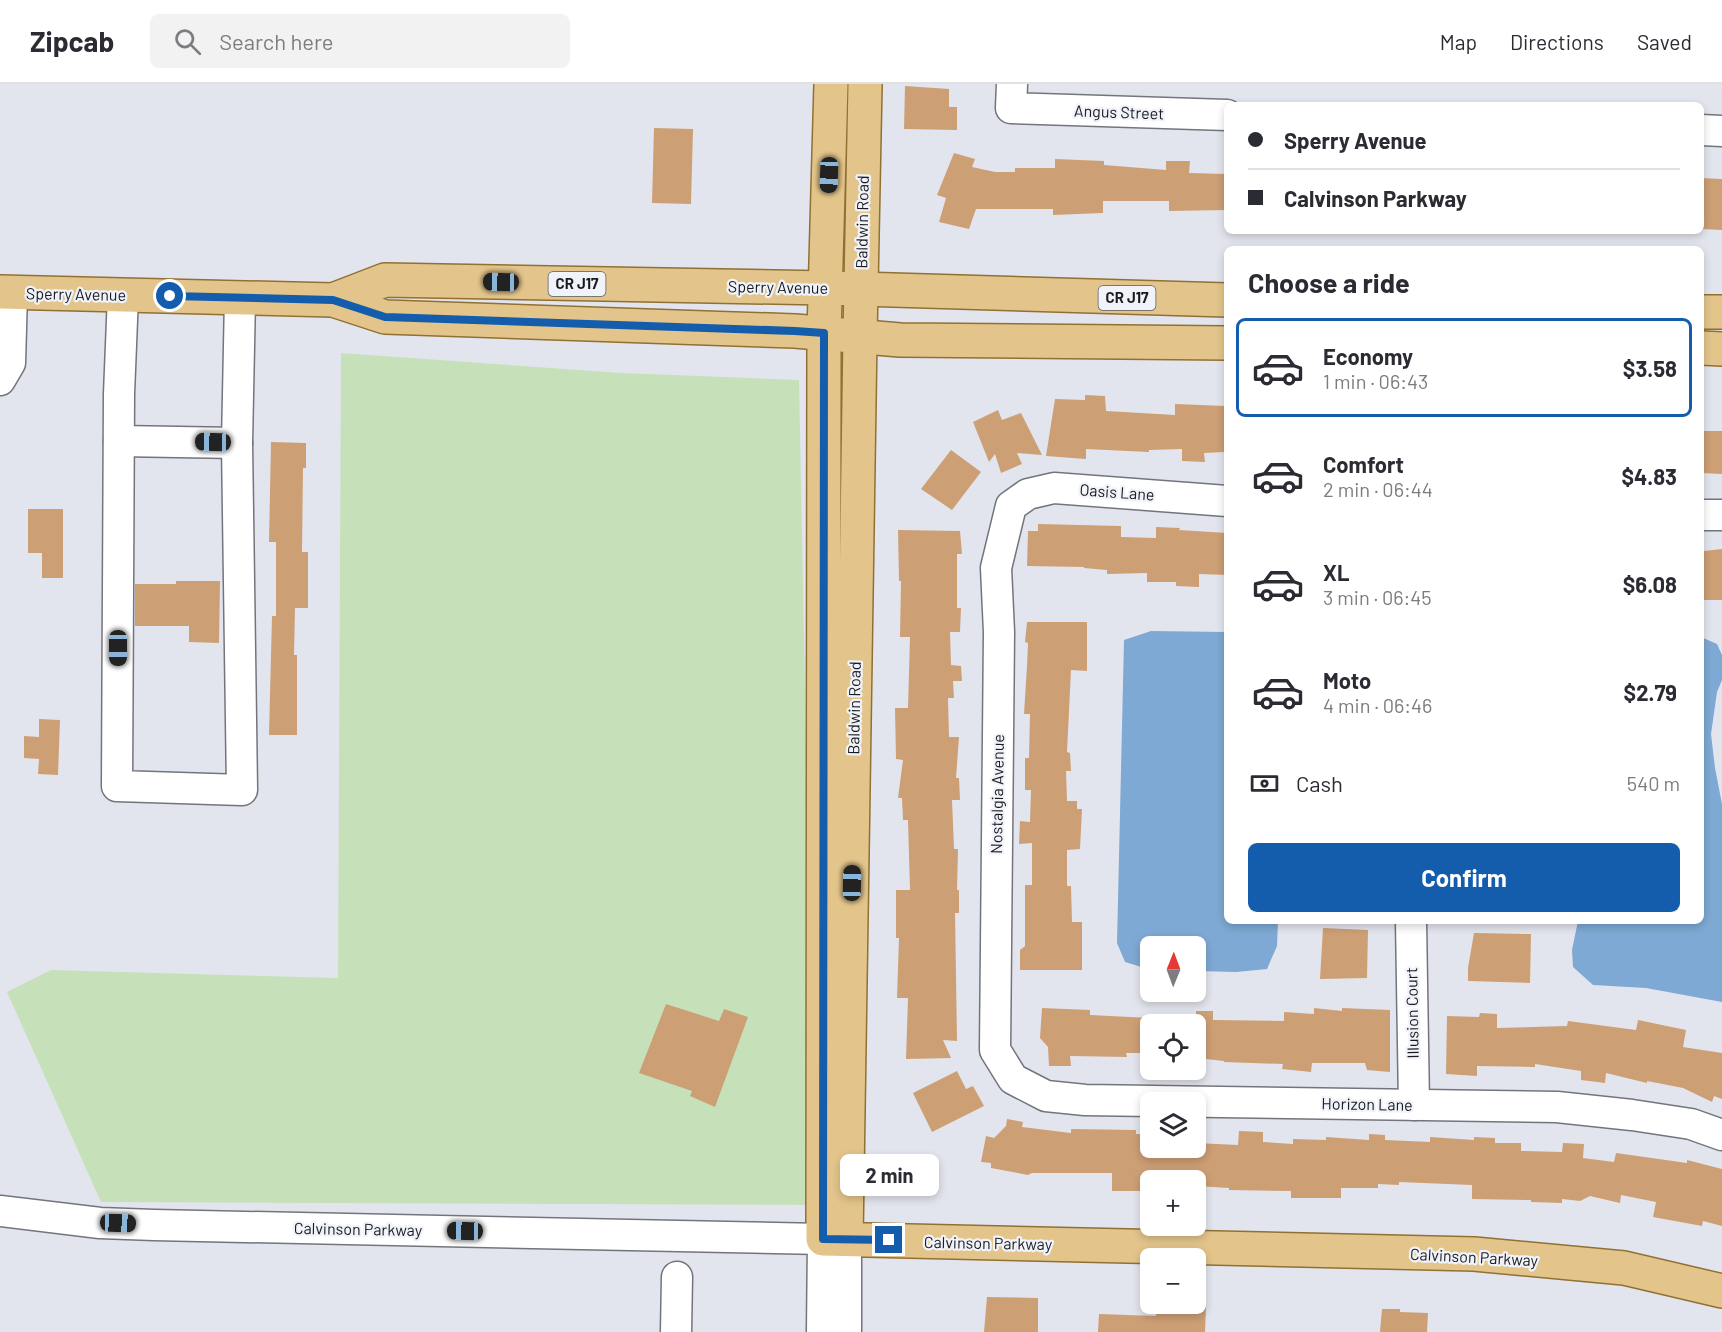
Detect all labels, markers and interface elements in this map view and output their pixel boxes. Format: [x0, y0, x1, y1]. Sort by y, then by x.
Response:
search box [150, 14, 570, 68]
text: Zipcab [30, 24, 114, 58]
icon: search [171, 25, 204, 58]
text: Search here [219, 28, 334, 54]
text: Map [1440, 29, 1477, 54]
text: Directions [1510, 29, 1604, 54]
text: Saved [1637, 29, 1692, 54]
street label: Angus Street [1074, 100, 1164, 123]
text: Sperry Avenue [1284, 127, 1426, 153]
car [819, 157, 839, 193]
street label: Baldwin Road [851, 175, 872, 269]
text: Calvinson Parkway [1284, 185, 1467, 211]
text: Choose a ride [1248, 266, 1410, 298]
road number: CR J17 [548, 272, 606, 296]
car [483, 273, 519, 291]
street label: Sperry Avenue [728, 276, 828, 297]
route start [156, 282, 183, 309]
street label: Sperry Avenue [26, 283, 126, 304]
road number: CR J17 [1098, 286, 1156, 310]
icon: car [1251, 341, 1305, 395]
text: Economy [1323, 343, 1413, 369]
text: $3.58 [1623, 355, 1677, 381]
text: 1 min · 06:43 [1323, 369, 1428, 393]
car [195, 433, 231, 451]
icon: car [1251, 449, 1305, 503]
text: Comfort [1323, 451, 1404, 477]
text: $4.83 [1621, 463, 1677, 489]
text: 2 min · 06:44 [1323, 477, 1433, 501]
street label: Oasis Lane [1079, 479, 1155, 504]
icon: car [1251, 557, 1305, 611]
text: XL [1323, 559, 1349, 585]
text: $6.08 [1623, 571, 1677, 597]
text: 3 min · 06:45 [1323, 585, 1432, 609]
car [109, 630, 127, 666]
street label: Baldwin Road [843, 661, 864, 755]
icon: car [1251, 665, 1305, 719]
text: Moto [1323, 667, 1371, 693]
text: $2.79 [1624, 679, 1677, 705]
text: 4 min · 06:46 [1323, 693, 1432, 717]
street label: Nostalgia Avenue [986, 734, 1007, 854]
icon: cash [1248, 767, 1281, 800]
text: Cash [1296, 770, 1343, 796]
text: 540 m [1627, 771, 1680, 795]
button: Confirm [1248, 843, 1680, 912]
car [843, 865, 861, 901]
north arrow [1140, 936, 1206, 1002]
map controls [1140, 936, 1206, 1314]
street label: Illusion Court [1401, 967, 1422, 1059]
button: locate [1140, 1014, 1206, 1080]
button: layers [1140, 1092, 1206, 1158]
street label: Horizon Lane [1321, 1093, 1413, 1114]
callout: 2 min [840, 1153, 938, 1195]
text: 2 min [866, 1163, 913, 1187]
button: + [1140, 1170, 1206, 1236]
car [100, 1213, 136, 1233]
street label: Calvinson Parkway [294, 1218, 423, 1239]
car [447, 1222, 483, 1240]
route end [875, 1226, 902, 1253]
street label: Calvinson Parkway [924, 1232, 1053, 1253]
street label: Calvinson Parkway [1409, 1244, 1539, 1269]
button: − [1140, 1248, 1206, 1314]

